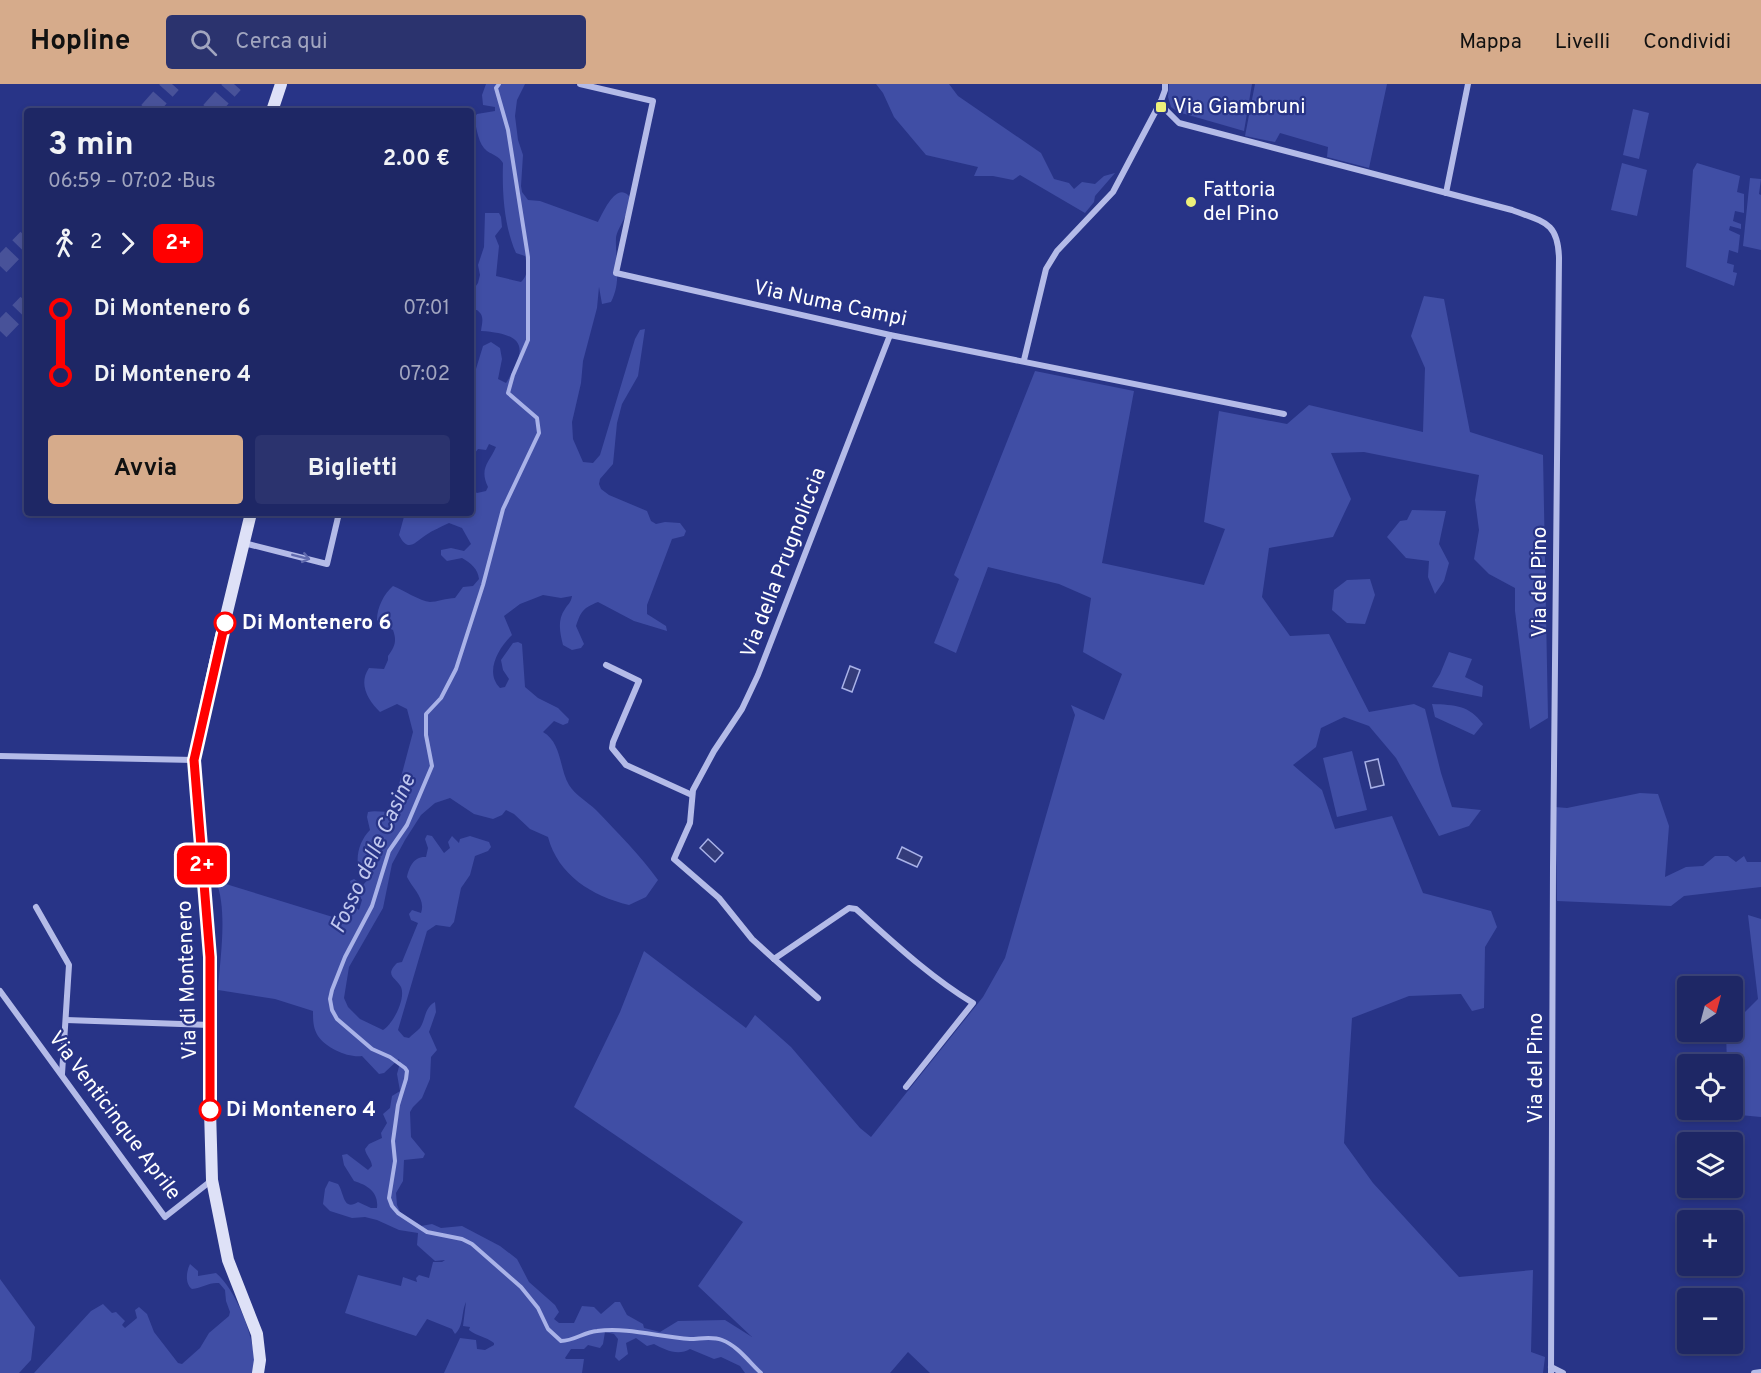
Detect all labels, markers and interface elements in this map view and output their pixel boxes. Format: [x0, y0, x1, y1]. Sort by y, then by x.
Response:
search box [166, 15, 586, 69]
text: Hopline [30, 24, 130, 60]
icon: search [187, 26, 220, 59]
text: Cerca qui [235, 29, 328, 56]
text: Mappa [1459, 29, 1522, 56]
text: Livelli [1555, 29, 1610, 56]
text: Condividi [1643, 29, 1731, 56]
place label: Via Giambruni [1173, 94, 1306, 121]
marker: Via Giambruni [1154, 100, 1168, 114]
text: 3 min [48, 125, 134, 167]
text: 2.00 € [383, 146, 450, 173]
text: 06:59 – 07:02 · Bus [48, 169, 216, 195]
place label: Fattoria del Pino [1203, 177, 1279, 228]
marker: Fattoria del Pino [1184, 195, 1198, 209]
icon: walk [48, 227, 81, 260]
icon: forward [111, 227, 144, 260]
text: 2 [90, 230, 102, 256]
text: 2+ [165, 230, 191, 257]
street label: Via Numa Campi [751, 275, 909, 333]
text: Di Montenero 6 [94, 296, 251, 323]
text: 07:01 [403, 296, 450, 322]
text: Di Montenero 4 [94, 362, 251, 389]
text: 07:02 [399, 362, 450, 388]
button: Avvia [48, 435, 243, 504]
button: Biglietti [255, 435, 450, 504]
street label: Via della Prugnoliccia [735, 464, 833, 662]
street label: Via del Pino [1527, 527, 1554, 637]
one-way arrow [291, 552, 310, 564]
place label: Di Montenero 6 [242, 610, 391, 637]
marker: Di Montenero 6 [214, 612, 236, 634]
water label: Fosso delle Casine [325, 770, 423, 938]
line badge: 2+ [175, 846, 229, 884]
text: 2+ [189, 852, 215, 879]
street label: Via di Montenero [172, 900, 204, 1060]
north arrow [1677, 976, 1743, 1042]
map controls [1677, 976, 1743, 1354]
street label: Via del Pino [1523, 1013, 1550, 1123]
street label: Via Venticinque Aprile [42, 1026, 186, 1206]
button: locate [1677, 1054, 1743, 1120]
place label: Di Montenero 4 [226, 1097, 376, 1124]
marker: Di Montenero 4 [199, 1099, 221, 1121]
button: layers [1677, 1132, 1743, 1198]
button: + [1677, 1210, 1743, 1276]
button: − [1677, 1288, 1743, 1354]

